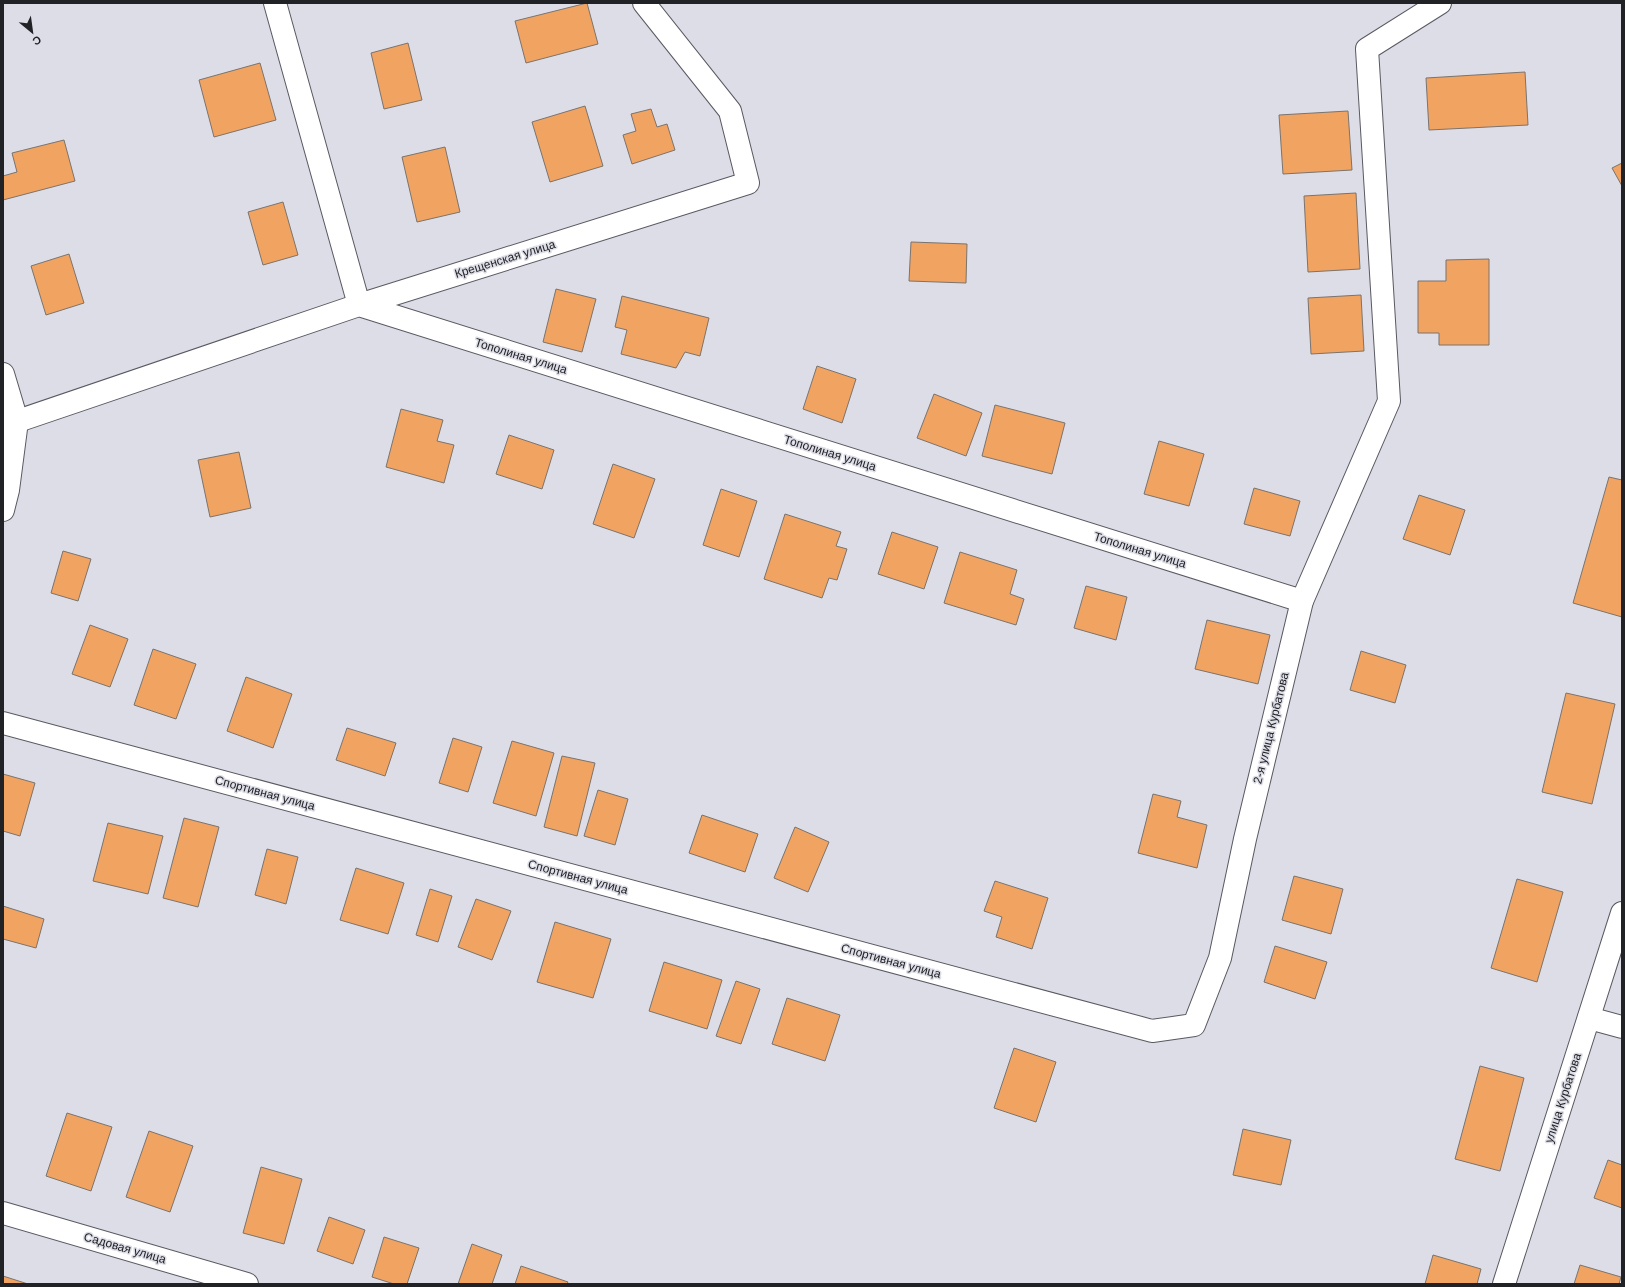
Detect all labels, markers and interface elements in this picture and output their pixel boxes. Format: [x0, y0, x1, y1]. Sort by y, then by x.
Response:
north arrow [12, 12, 52, 52]
text: С [30, 34, 43, 48]
street label: Крещенская улица [453, 237, 557, 281]
street label: Тополиная улица [473, 335, 569, 377]
street label: Тополиная улица [782, 432, 878, 474]
street label: Тополиная улица [1092, 529, 1188, 571]
street label: 2-я улица Курбатова [1250, 671, 1292, 785]
street label: Спортивная улица [213, 773, 317, 813]
street label: Спортивная улица [526, 857, 630, 897]
street label: Спортивная улица [839, 941, 943, 981]
street label: улица Курбатова [1542, 1051, 1584, 1145]
street label: Садовая улица [82, 1230, 168, 1267]

